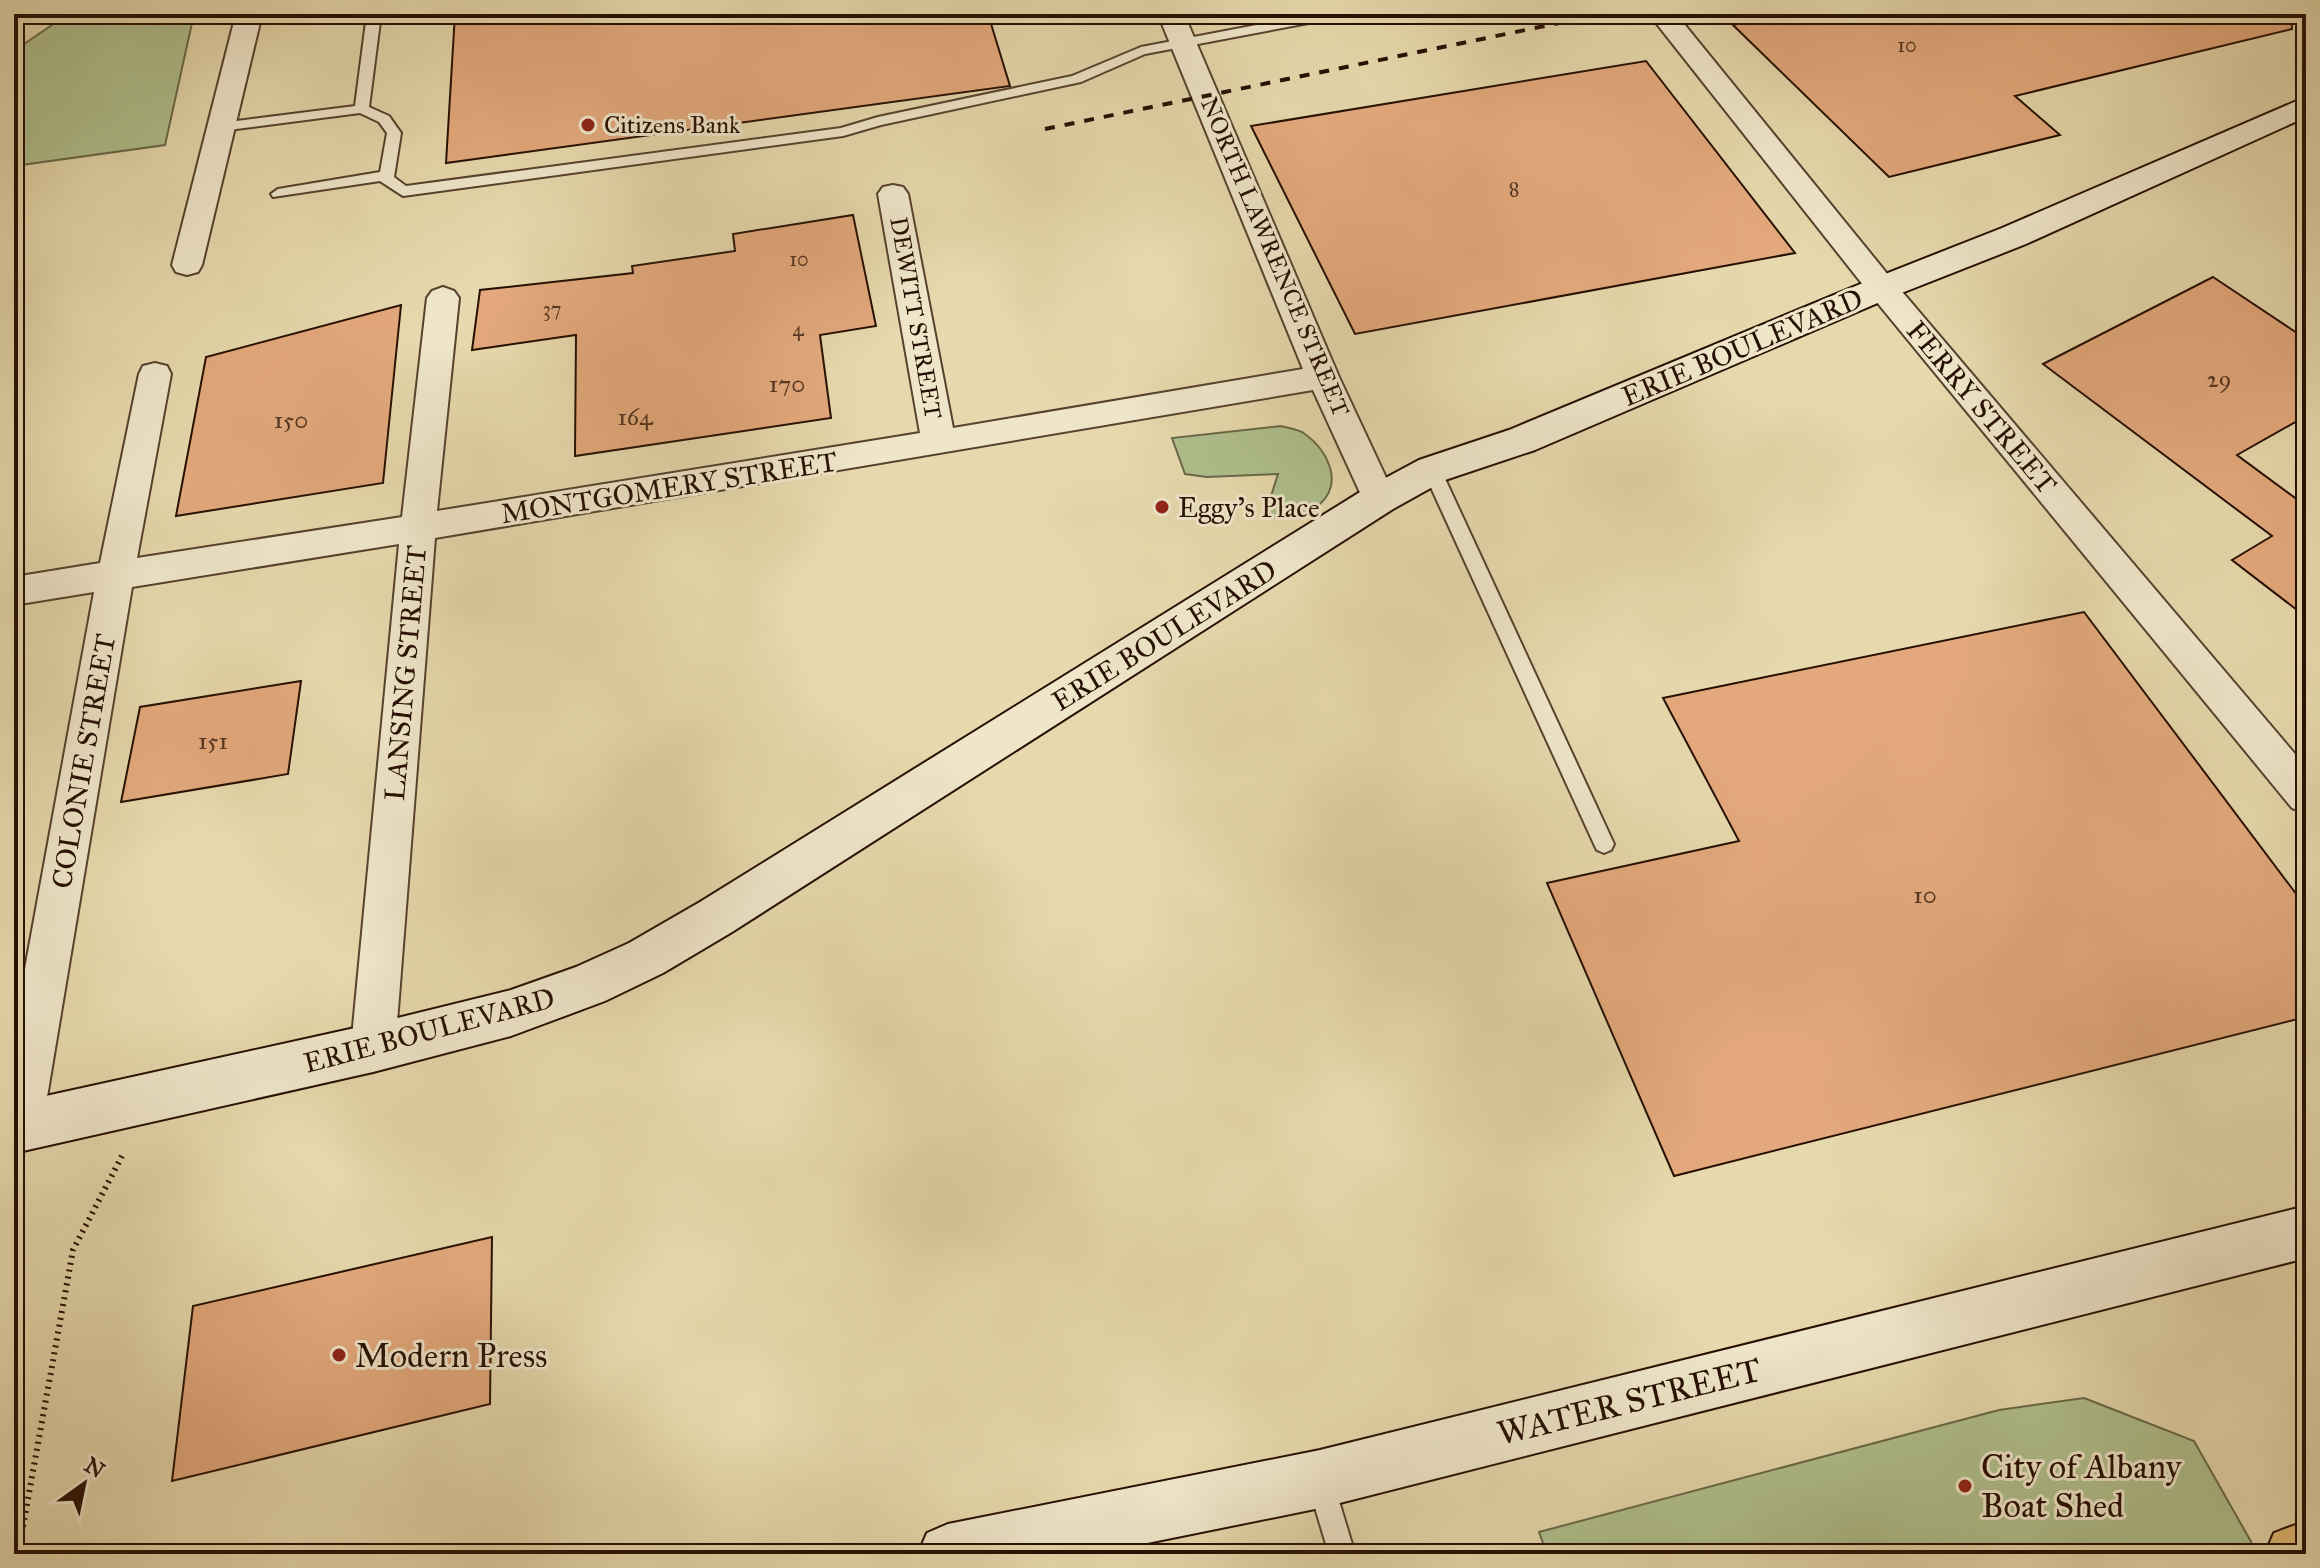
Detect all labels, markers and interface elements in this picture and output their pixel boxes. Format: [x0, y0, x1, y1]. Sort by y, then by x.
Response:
house number: 10 [1897, 33, 1917, 57]
street label: NORTH LAWRENCE STREET [1194, 93, 1356, 421]
place label: Citizens Bank [604, 110, 741, 140]
marker: Citizens Bank [579, 116, 597, 134]
house number: 8 [1509, 177, 1519, 201]
street label: DEWITT STREET [883, 214, 949, 422]
house number: 10 [789, 247, 809, 271]
street label: ERIE BOULEVARD [1616, 281, 1868, 414]
house number: 37 [543, 297, 561, 321]
street label: FERRY STREET [1899, 314, 2064, 501]
house number: 4 [792, 317, 804, 341]
house number: 29 [2207, 364, 2231, 394]
house number: 170 [769, 369, 805, 399]
house number: 164 [617, 402, 653, 432]
house number: 150 [274, 405, 308, 435]
street label: MONTGOMERY STREET [498, 444, 840, 531]
place label: Eggy's Place [1178, 490, 1320, 525]
marker: Eggy's Place [1153, 498, 1171, 516]
street label: LANSING STREET [377, 544, 434, 802]
street label: ERIE BOULEVARD [1045, 552, 1283, 719]
street label: COLONIE STREET [44, 631, 123, 891]
house number: 151 [198, 726, 228, 756]
house number: 10 [1913, 880, 1937, 910]
street label: ERIE BOULEVARD [300, 980, 558, 1081]
place label: Modern Press [355, 1335, 547, 1376]
marker: Modern Press [330, 1346, 348, 1364]
street label: WATER STREET [1493, 1349, 1765, 1454]
north arrow [44, 1444, 124, 1524]
place label: City of Albany Boat Shed [1981, 1446, 2182, 1526]
text: N [79, 1451, 110, 1484]
marker: City of Albany Boat Shed [1956, 1477, 1974, 1495]

